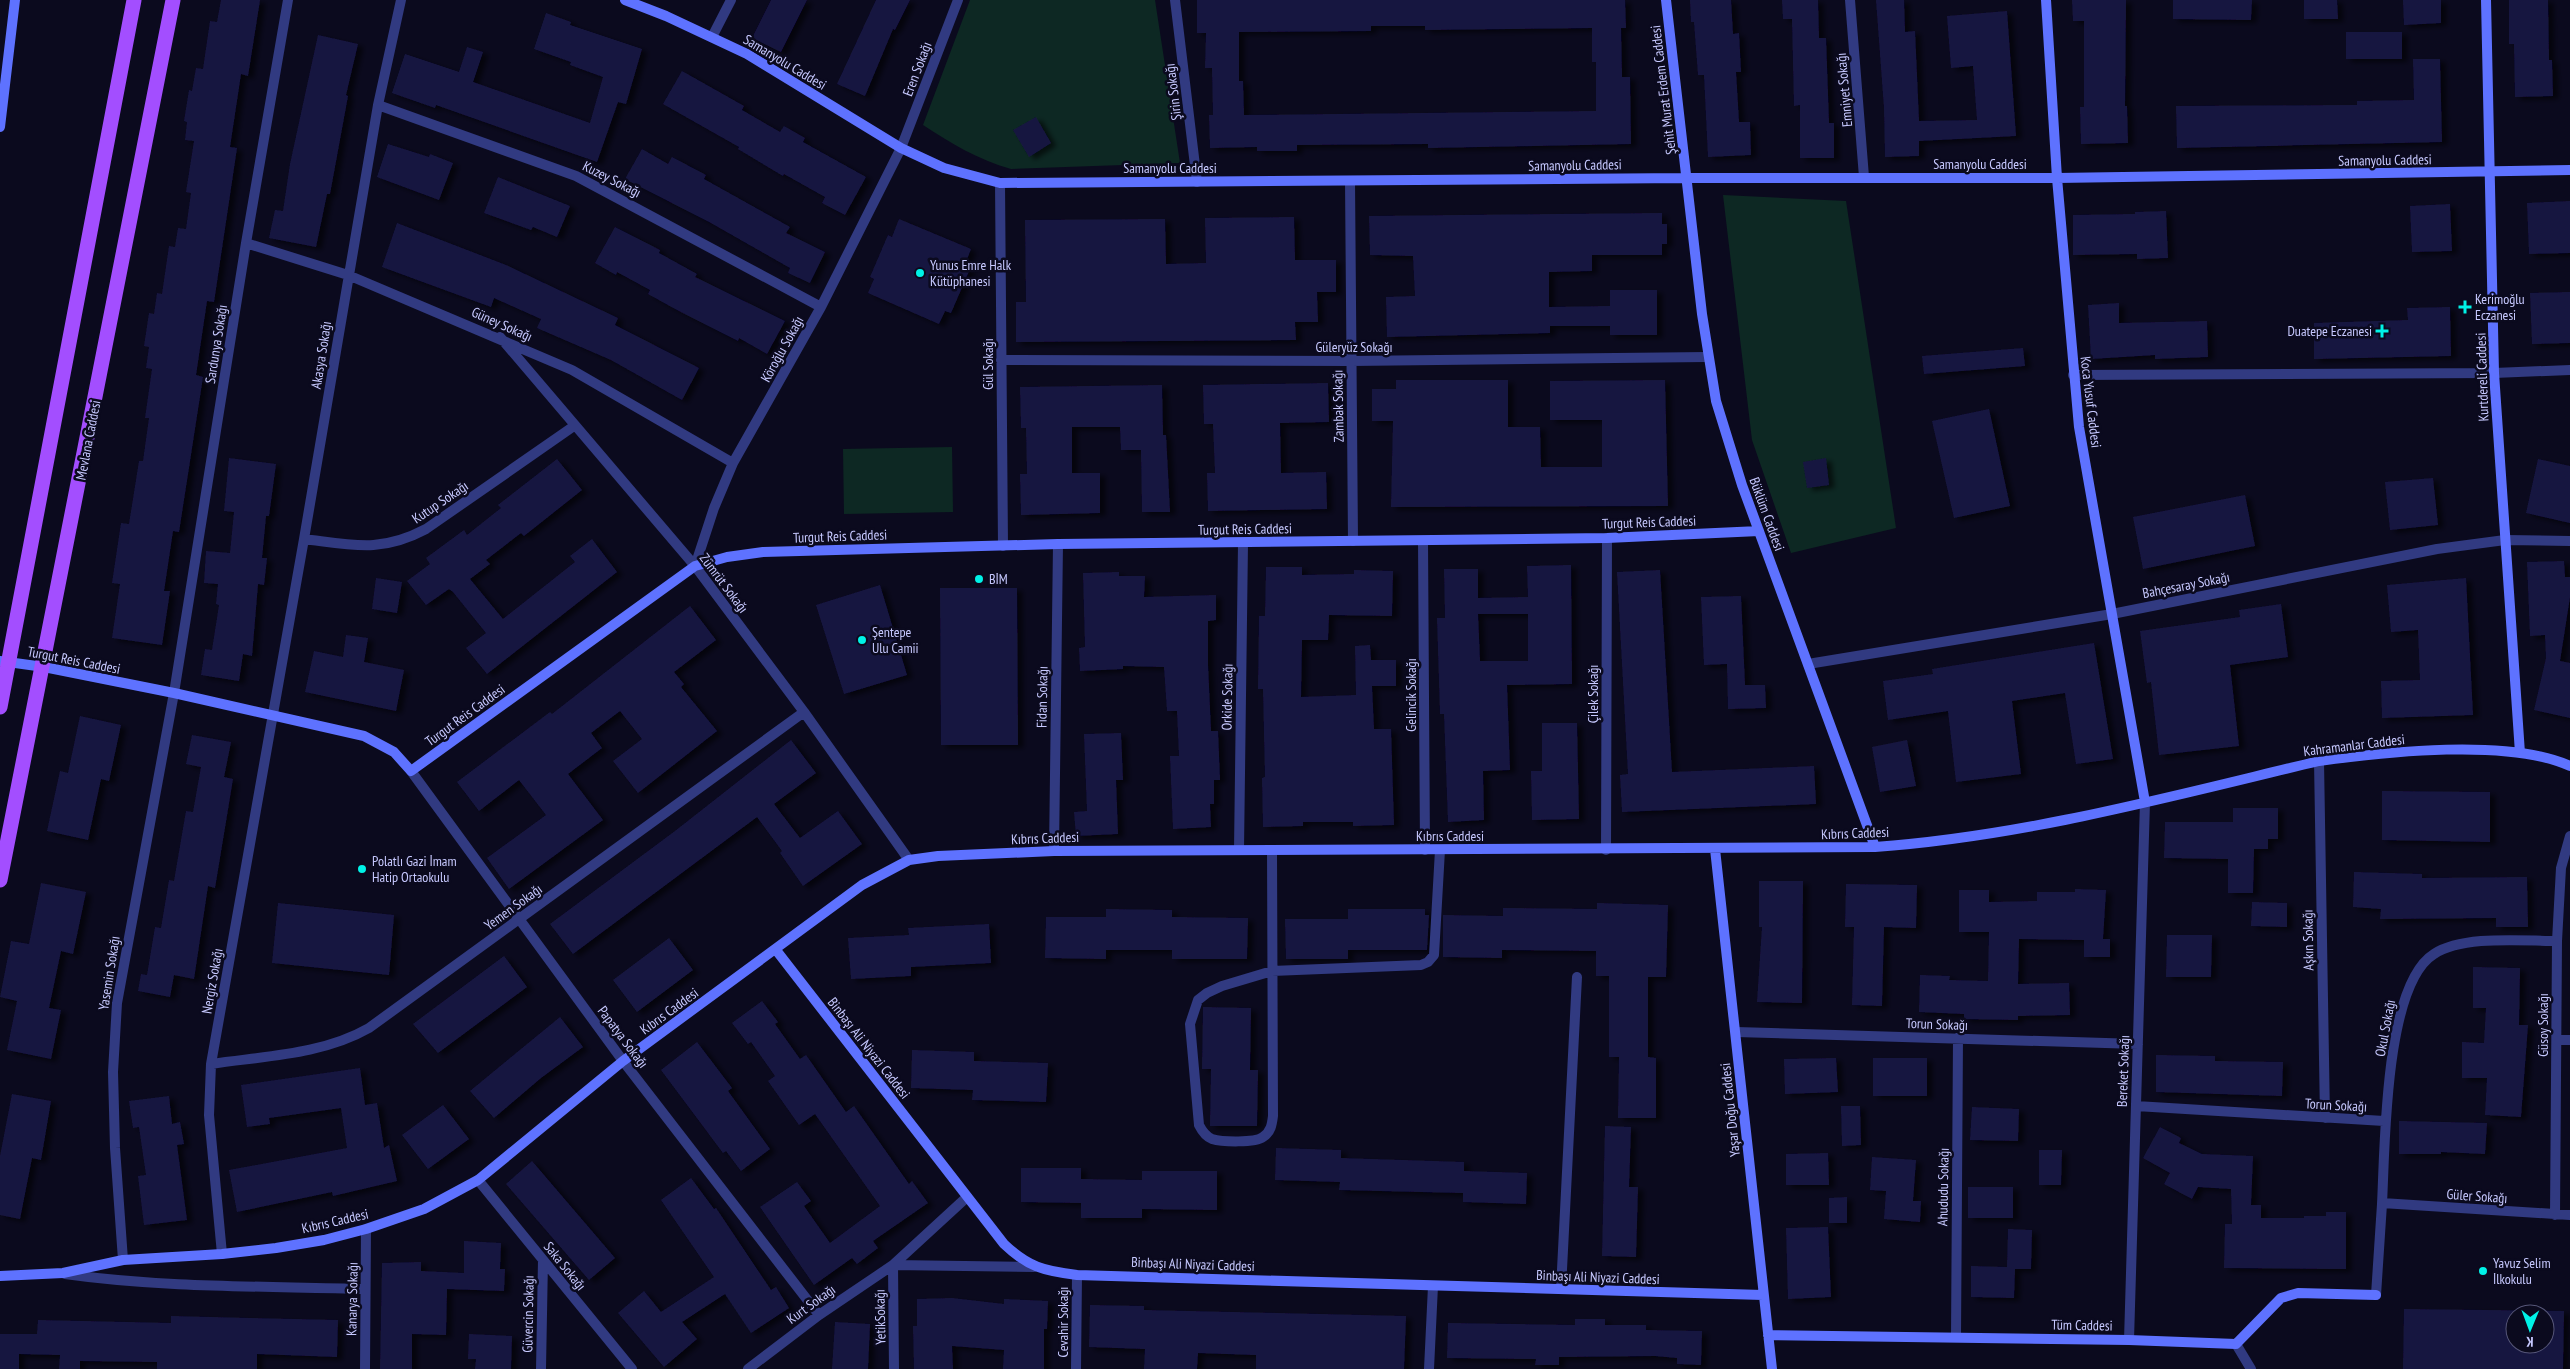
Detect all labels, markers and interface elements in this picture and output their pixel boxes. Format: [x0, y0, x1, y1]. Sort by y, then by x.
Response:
street label: Şehit Murat Erdem Caddesi [1646, 24, 1680, 156]
street label: Samanyolu Caddesi [740, 30, 830, 94]
street label: Eren Sokağı [898, 39, 936, 99]
street label: Emniyet Sokağı [1832, 52, 1856, 128]
street label: Şirin Sokağı [1161, 63, 1185, 121]
street label: Samanyolu Caddesi [2338, 150, 2432, 170]
street label: Samanyolu Caddesi [1528, 155, 1622, 175]
street label: Samanyolu Caddesi [1933, 155, 2027, 173]
street label: Kuzey Sokağı [580, 157, 644, 201]
street label: Samanyolu Caddesi [1123, 159, 1217, 177]
place label: Yunus Emre Halk Kütüphanesi [930, 256, 1012, 290]
marker: Yunus Emre Halk Kütüphanesi [914, 267, 926, 279]
place label: Kerimoğlu Eczanesi [2475, 290, 2525, 324]
marker: Kerimoğlu Eczanesi [2459, 301, 2471, 313]
street label: Sardunya Sokağı [201, 303, 231, 385]
street label: Güney Sokağı [469, 303, 535, 345]
street label: Köroğlu Sokağı [756, 313, 808, 385]
street label: Akasya Sokağı [307, 320, 335, 390]
place label: Duatepe Eczanesi [2287, 322, 2372, 340]
marker: Duatepe Eczanesi [2376, 325, 2388, 337]
street label: Kurtdereli Caddesi [2471, 332, 2493, 422]
street label: Gül Sokağı [979, 338, 997, 390]
street label: Güleryüz Sokağı [1315, 338, 1393, 356]
street label: Koca Yusuf Caddesi [2076, 355, 2106, 449]
street label: Zambak Sokağı [1328, 370, 1348, 442]
street label: Mevlana Caddesi [71, 399, 105, 481]
street label: Büklüm Caddesi [1745, 475, 1789, 553]
street label: Kutup Sokağı [409, 477, 471, 527]
street label: Turgut Reis Caddesi [1602, 511, 1696, 533]
street label: Turgut Reis Caddesi [1198, 519, 1292, 539]
street label: Turgut Reis Caddesi [793, 525, 887, 547]
street label: Zümrüt Sokağı [696, 550, 752, 616]
street label: Bahçesaray Sokağı [2141, 568, 2231, 602]
place label: BİM [989, 570, 1008, 588]
marker: BİM [973, 573, 985, 585]
place label: Şentepe Ulu Camii [872, 623, 919, 657]
marker: Şentepe Ulu Camii [856, 634, 868, 646]
street label: Turgut Reis Caddesi [26, 642, 122, 678]
street label: Gelincik Sokağı [1402, 658, 1420, 732]
street label: Orkide Sokağı [1217, 663, 1237, 731]
street label: Çilek Sokağı [1584, 665, 1602, 723]
street label: Fidan Sokağı [1032, 666, 1052, 728]
street label: Turgut Reis Caddesi [422, 680, 508, 750]
street label: Kahramanlar Caddesi [2302, 730, 2406, 760]
street label: Kıbrıs Caddesi [1821, 823, 1889, 843]
street label: Kıbrıs Caddesi [1416, 827, 1484, 845]
street label: Kıbrıs Caddesi [1011, 828, 1079, 848]
place label: Polatlı Gazi İmam Hatip Ortaokulu [372, 852, 457, 886]
marker: Polatlı Gazi İmam Hatip Ortaokulu [356, 863, 368, 875]
street label: Yemen Sokağı [480, 880, 546, 934]
street label: Aşkın Sokağı [2298, 909, 2318, 971]
street label: Yasemin Sokağı [94, 934, 124, 1012]
street label: Nergiz Sokağı [197, 947, 227, 1015]
street label: Kıbrıs Caddesi [636, 984, 702, 1038]
street label: Güsoy Sokağı [2534, 993, 2552, 1057]
street label: Binbaşı Ali Niyazi Caddesi [824, 994, 914, 1102]
street label: Okul Sokağı [2371, 998, 2399, 1058]
street label: Papatya Sokağı [594, 1002, 652, 1072]
street label: Torun Sokağı [1906, 1014, 1968, 1034]
street label: Bereket Sokağı [2113, 1035, 2133, 1107]
street label: Yaşar Doğu Caddesi [1716, 1062, 1744, 1158]
street label: Torun Sokağı [2305, 1094, 2367, 1116]
street label: Ahududu Sokağı [1933, 1148, 1953, 1226]
street label: Güler Sokağı [2446, 1185, 2508, 1207]
street label: Kıbrıs Caddesi [300, 1205, 370, 1237]
street label: Saka Sokağı [540, 1238, 590, 1294]
street label: Binbaşı Ali Niyazi Caddesi [1131, 1253, 1255, 1275]
place label: Yavuz Selim İlkokulu [2493, 1254, 2551, 1288]
street label: Kanarya Sokağı [342, 1262, 362, 1336]
marker: Yavuz Selim İlkokulu [2477, 1265, 2489, 1277]
street label: Binbaşı Ali Niyazi Caddesi [1536, 1266, 1660, 1288]
street label: Güvercin Sokağı [518, 1275, 538, 1353]
street label: Kurt Sokağı [783, 1280, 839, 1328]
street label: Cevahir Sokağı [1054, 1287, 1072, 1357]
street label: YetikSokağı [871, 1289, 889, 1345]
north arrow [2505, 1304, 2555, 1354]
street label: Tüm Caddesi [2051, 1315, 2113, 1335]
text: K [2525, 1333, 2534, 1351]

